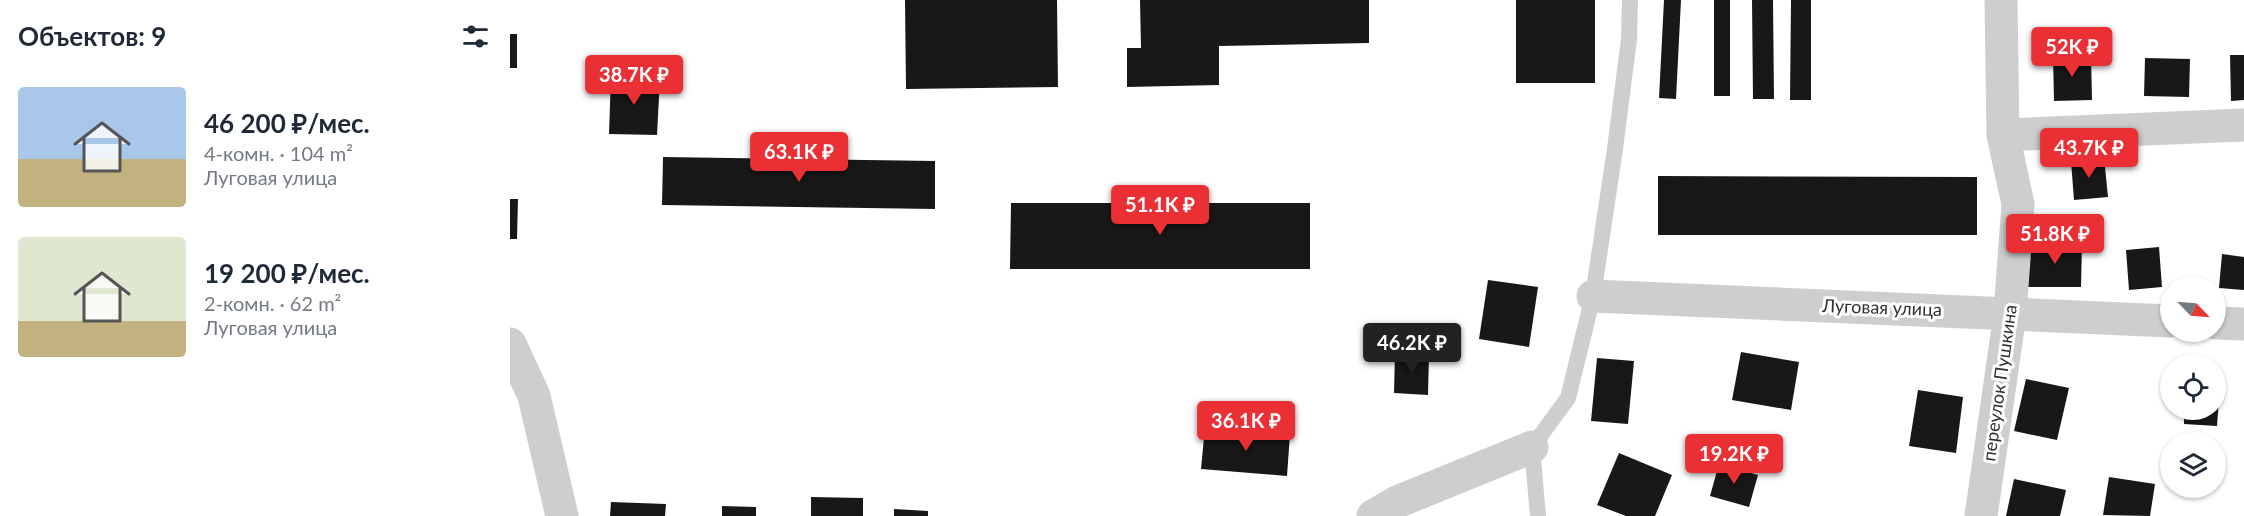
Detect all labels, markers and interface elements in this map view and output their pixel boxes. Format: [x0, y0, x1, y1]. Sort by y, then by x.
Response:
text: Объектов: 9 [18, 20, 166, 52]
icon: filters [459, 20, 492, 53]
pin: 52K ₽ [2030, 27, 2114, 78]
text: 52K ₽ [2045, 34, 2099, 58]
pin: 38.7K ₽ [579, 55, 689, 106]
text: 38.7K ₽ [599, 62, 669, 86]
text: 46 200 ₽/мес. [204, 107, 370, 139]
icon: home [66, 111, 138, 183]
pin: 43.7K ₽ [2034, 128, 2144, 179]
pin: 63.1K ₽ [744, 132, 854, 183]
text: 43.7K ₽ [2054, 135, 2124, 159]
text: 63.1K ₽ [764, 139, 834, 163]
text: 4-комн. · 104 m² [204, 141, 353, 165]
text: Луговая улица [204, 165, 337, 189]
pin: 51.1K ₽ [1105, 185, 1215, 236]
text: 51.1K ₽ [1125, 192, 1195, 216]
pin: 51.8K ₽ [2000, 214, 2110, 265]
text: 51.8K ₽ [2020, 221, 2090, 245]
text: 19 200 ₽/мес. [204, 257, 370, 289]
icon: home [66, 261, 138, 333]
north arrow [2160, 276, 2226, 342]
map controls [2160, 276, 2226, 498]
text: 2-комн. · 62 m² [204, 291, 341, 315]
street label: Луговая улица [1821, 294, 1942, 320]
street label: переулок Пушкина [1977, 303, 2021, 463]
text: Луговая улица [204, 315, 337, 339]
pin: 46.2K ₽ [1357, 323, 1467, 374]
text: 46.2K ₽ [1377, 330, 1447, 354]
button: locate [2160, 354, 2226, 420]
pin: 36.1K ₽ [1191, 401, 1301, 452]
text: 36.1K ₽ [1211, 408, 1281, 432]
button: layers [2160, 432, 2226, 498]
pin: 19.2K ₽ [1679, 434, 1789, 485]
text: 19.2K ₽ [1699, 441, 1769, 465]

